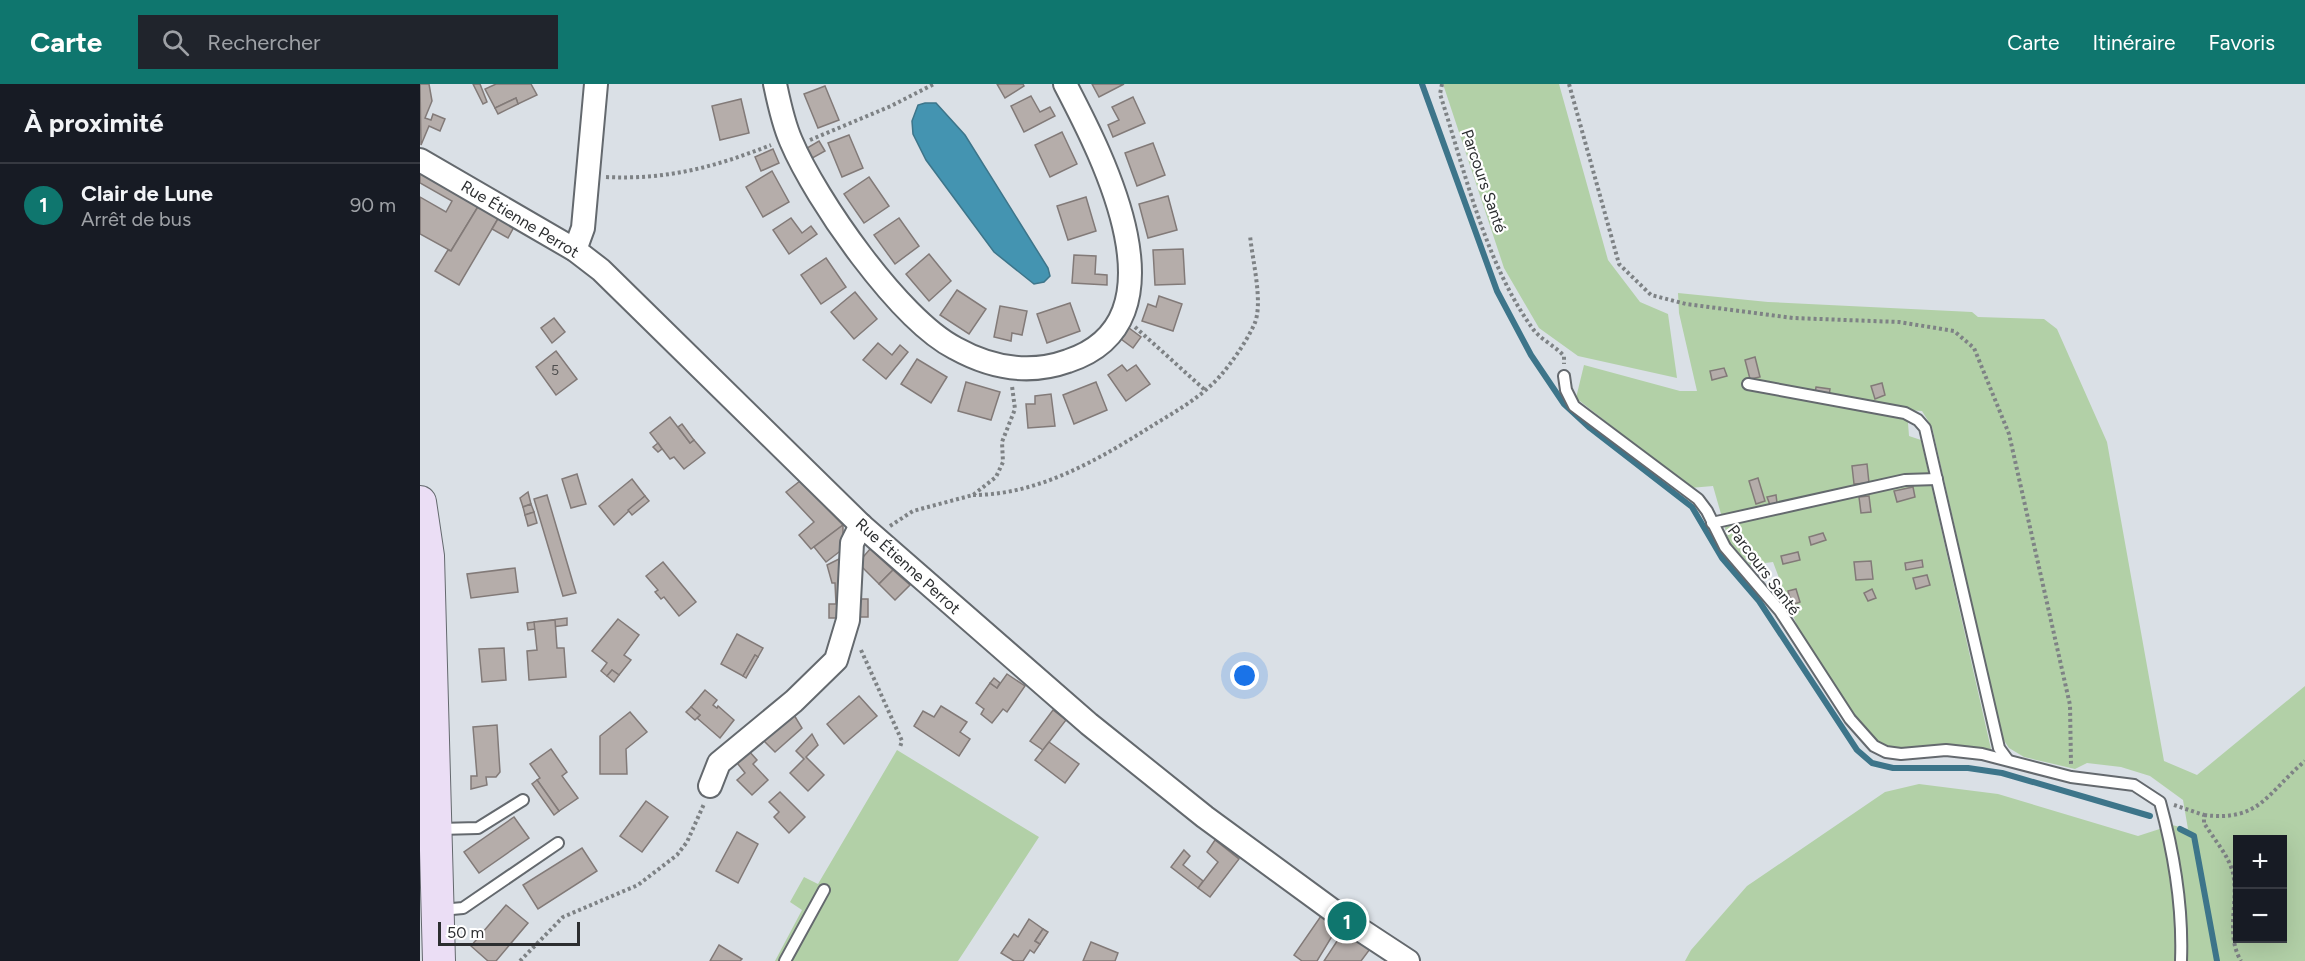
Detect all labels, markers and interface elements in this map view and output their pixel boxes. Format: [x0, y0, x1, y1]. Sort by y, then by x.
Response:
search box [138, 15, 558, 69]
text: Carte [30, 25, 102, 59]
icon: search [159, 26, 192, 59]
text: Rechercher [207, 29, 320, 56]
text: Carte [2007, 30, 2060, 55]
text: Itinéraire [2093, 30, 2176, 55]
text: Favoris [2209, 30, 2275, 55]
text: À proximité [24, 107, 164, 139]
street label: Parcours Santé [1457, 127, 1511, 235]
street label: Rue Étienne Perrot [458, 176, 582, 262]
text: Clair de Lune [81, 180, 213, 207]
text: 1 [39, 193, 48, 217]
text: 90 m [350, 193, 396, 217]
text: Arrêt de bus [81, 207, 191, 231]
house number: 5 [551, 362, 559, 379]
street label: Rue Étienne Perrot [852, 514, 964, 618]
street label: Parcours Santé [1724, 521, 1804, 619]
your location [1230, 661, 1259, 690]
map controls [2233, 835, 2287, 943]
button: + [2233, 835, 2287, 889]
button: − [2233, 889, 2287, 943]
pin: 1 [1328, 898, 1366, 944]
scale bar [438, 919, 580, 946]
text: 50 m [447, 923, 484, 942]

